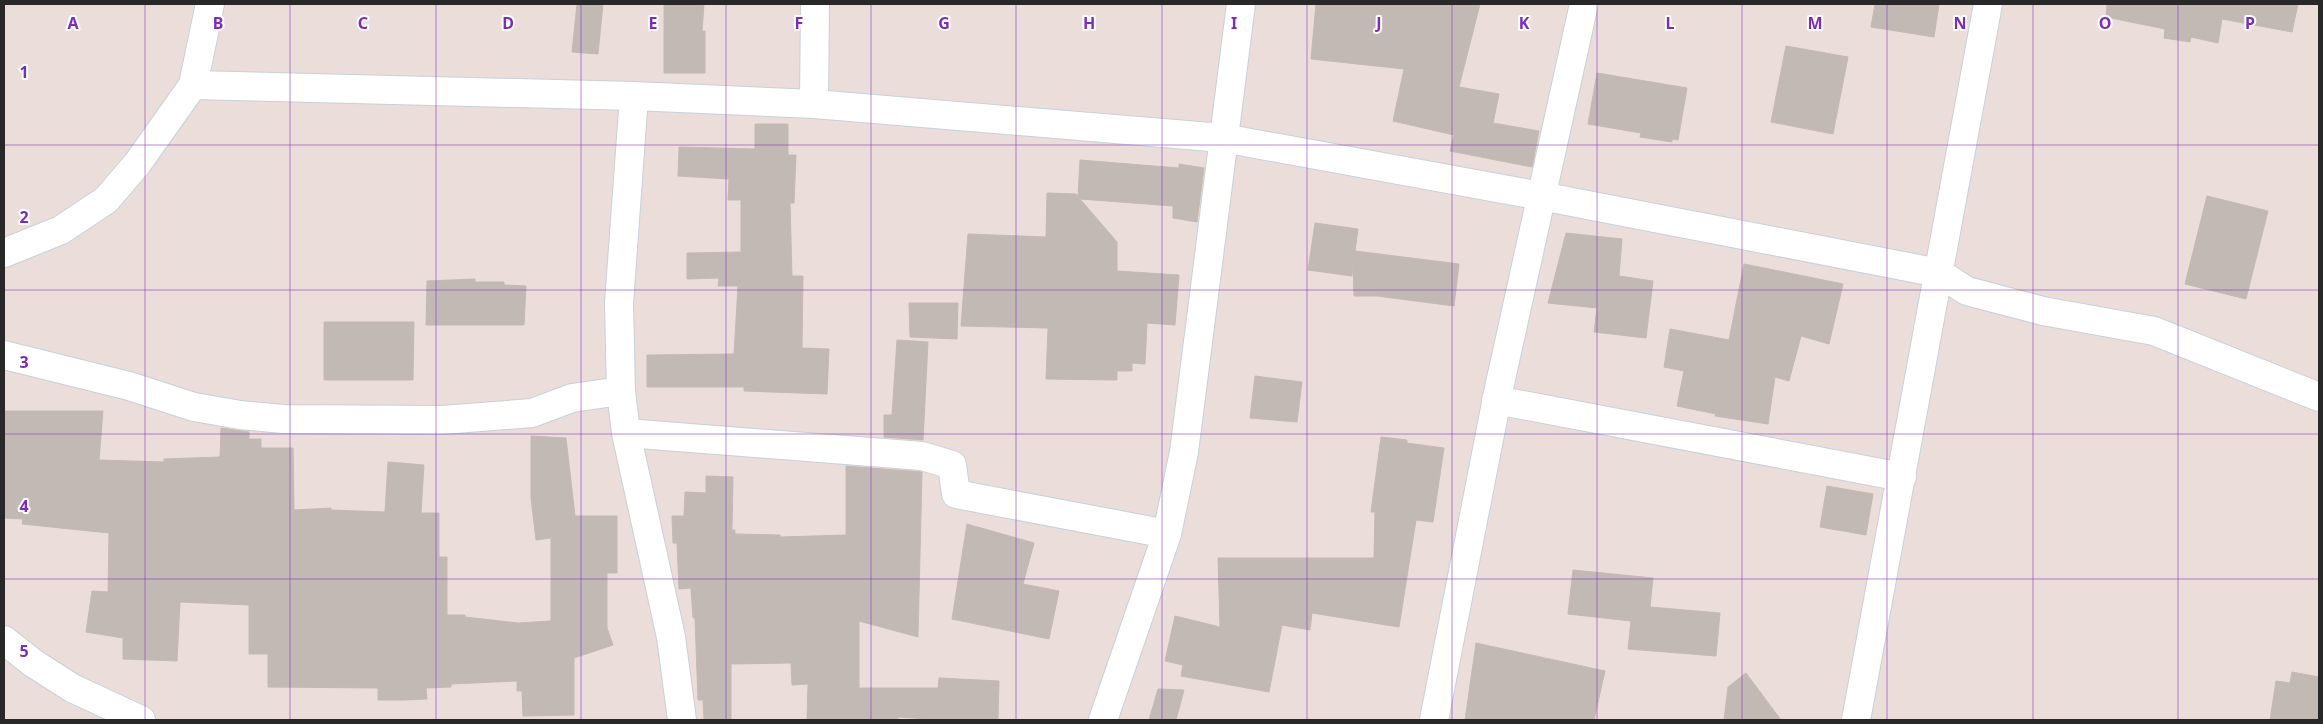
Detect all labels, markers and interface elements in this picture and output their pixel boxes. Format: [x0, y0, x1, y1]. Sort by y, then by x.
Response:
text: A [67, 12, 79, 34]
text: B [213, 12, 223, 34]
text: C [358, 12, 368, 34]
text: D [502, 12, 514, 34]
text: E [649, 12, 658, 34]
text: F [795, 12, 803, 34]
text: G [938, 12, 950, 34]
text: H [1083, 12, 1095, 34]
text: I [1231, 12, 1237, 34]
text: J [1374, 12, 1382, 34]
text: K [1519, 12, 1530, 34]
text: L [1666, 12, 1675, 34]
text: M [1807, 12, 1823, 34]
text: N [1953, 12, 1967, 34]
text: O [2099, 12, 2111, 34]
text: P [2245, 12, 2255, 34]
text: 1 [19, 61, 29, 83]
text: 2 [19, 206, 29, 228]
text: 3 [19, 351, 29, 373]
text: 4 [19, 495, 29, 517]
text: 5 [19, 640, 29, 662]

